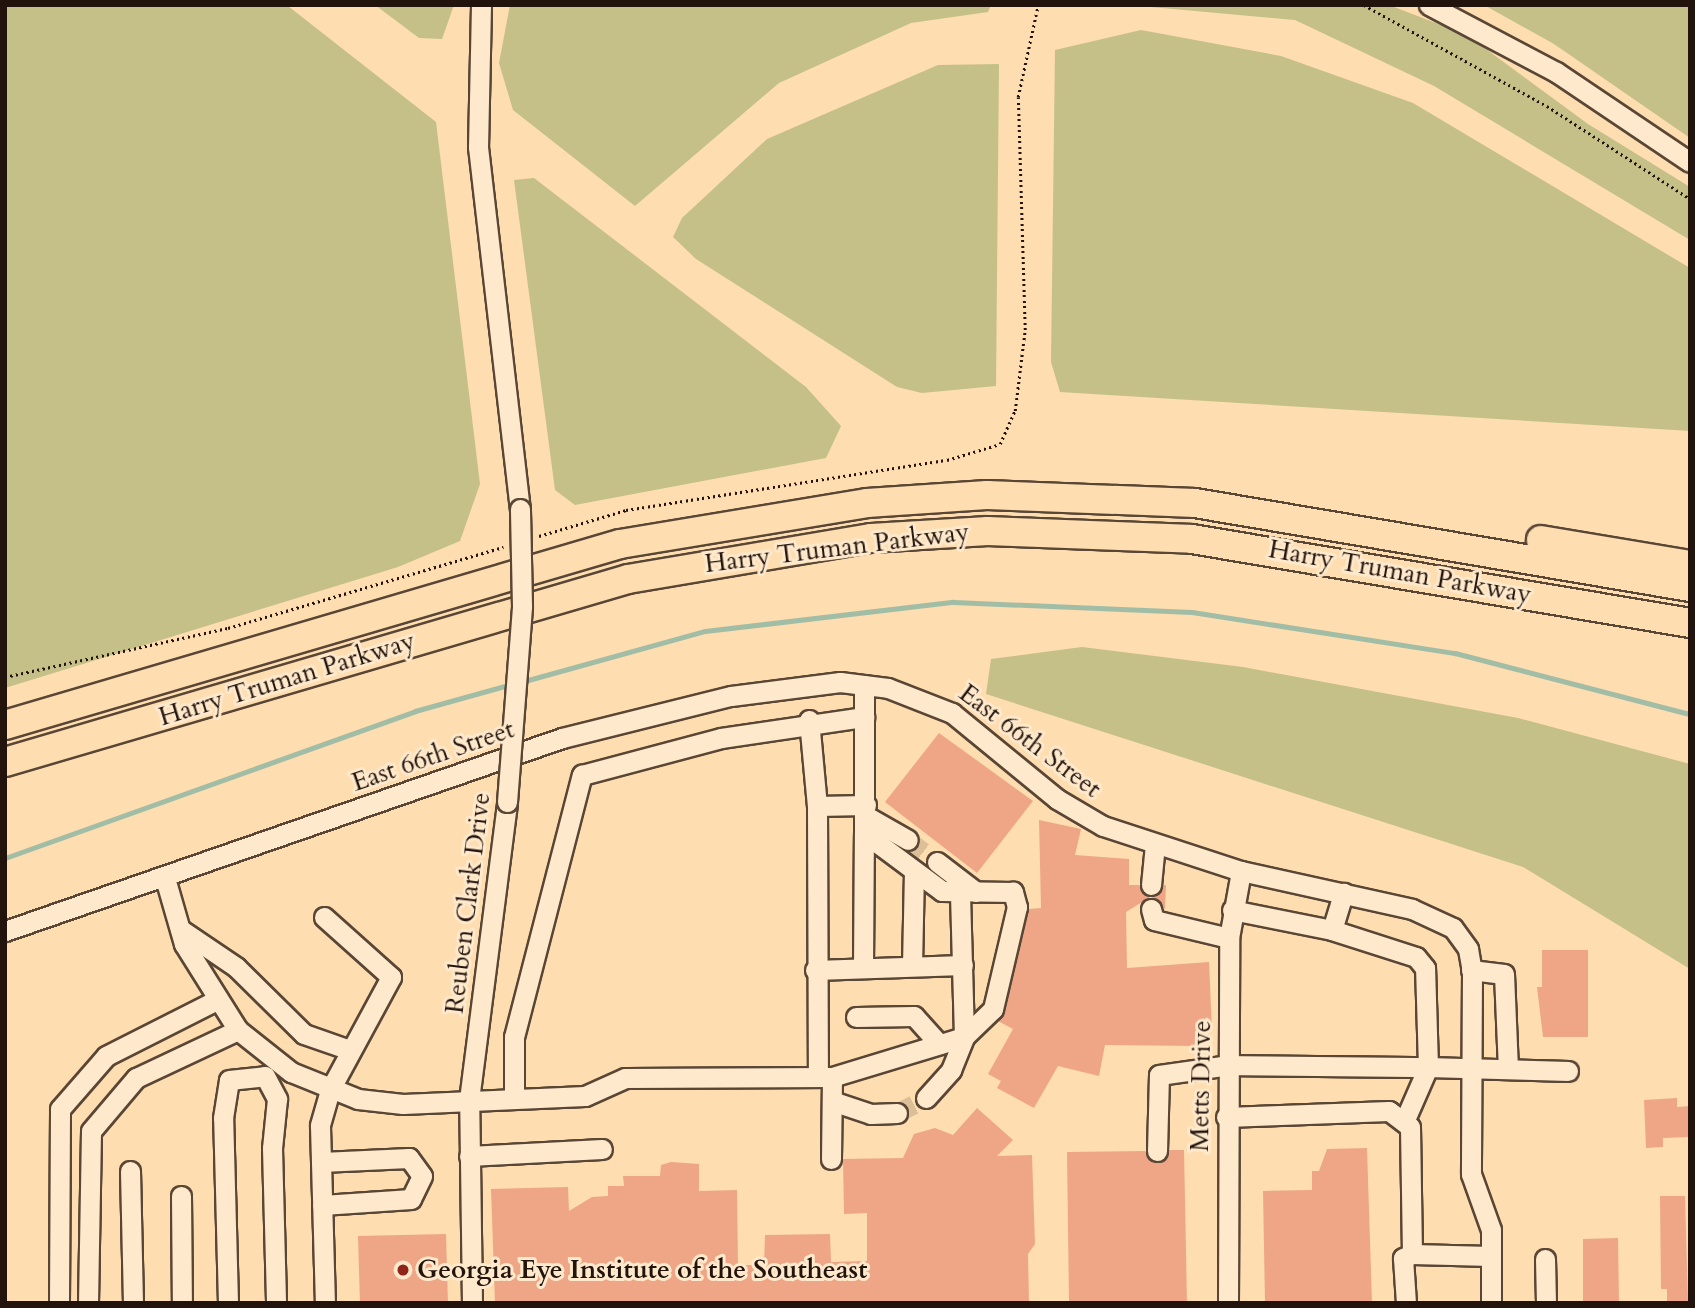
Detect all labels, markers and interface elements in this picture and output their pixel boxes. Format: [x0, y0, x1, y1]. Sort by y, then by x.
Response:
street label: Harry Truman Parkway [703, 516, 971, 580]
street label: Harry Truman Parkway [1266, 534, 1534, 610]
street label: Harry Truman Parkway [155, 625, 419, 733]
street label: East 66th Street [953, 677, 1107, 805]
street label: East 66th Street [348, 714, 518, 798]
street label: Reuben Clark Drive [439, 791, 497, 1015]
street label: Metts Drive [1184, 1020, 1218, 1152]
place label: Georgia Eye Institute of the Southeast [417, 1254, 867, 1286]
marker: Georgia Eye Institute of the Southeast [395, 1262, 411, 1278]

